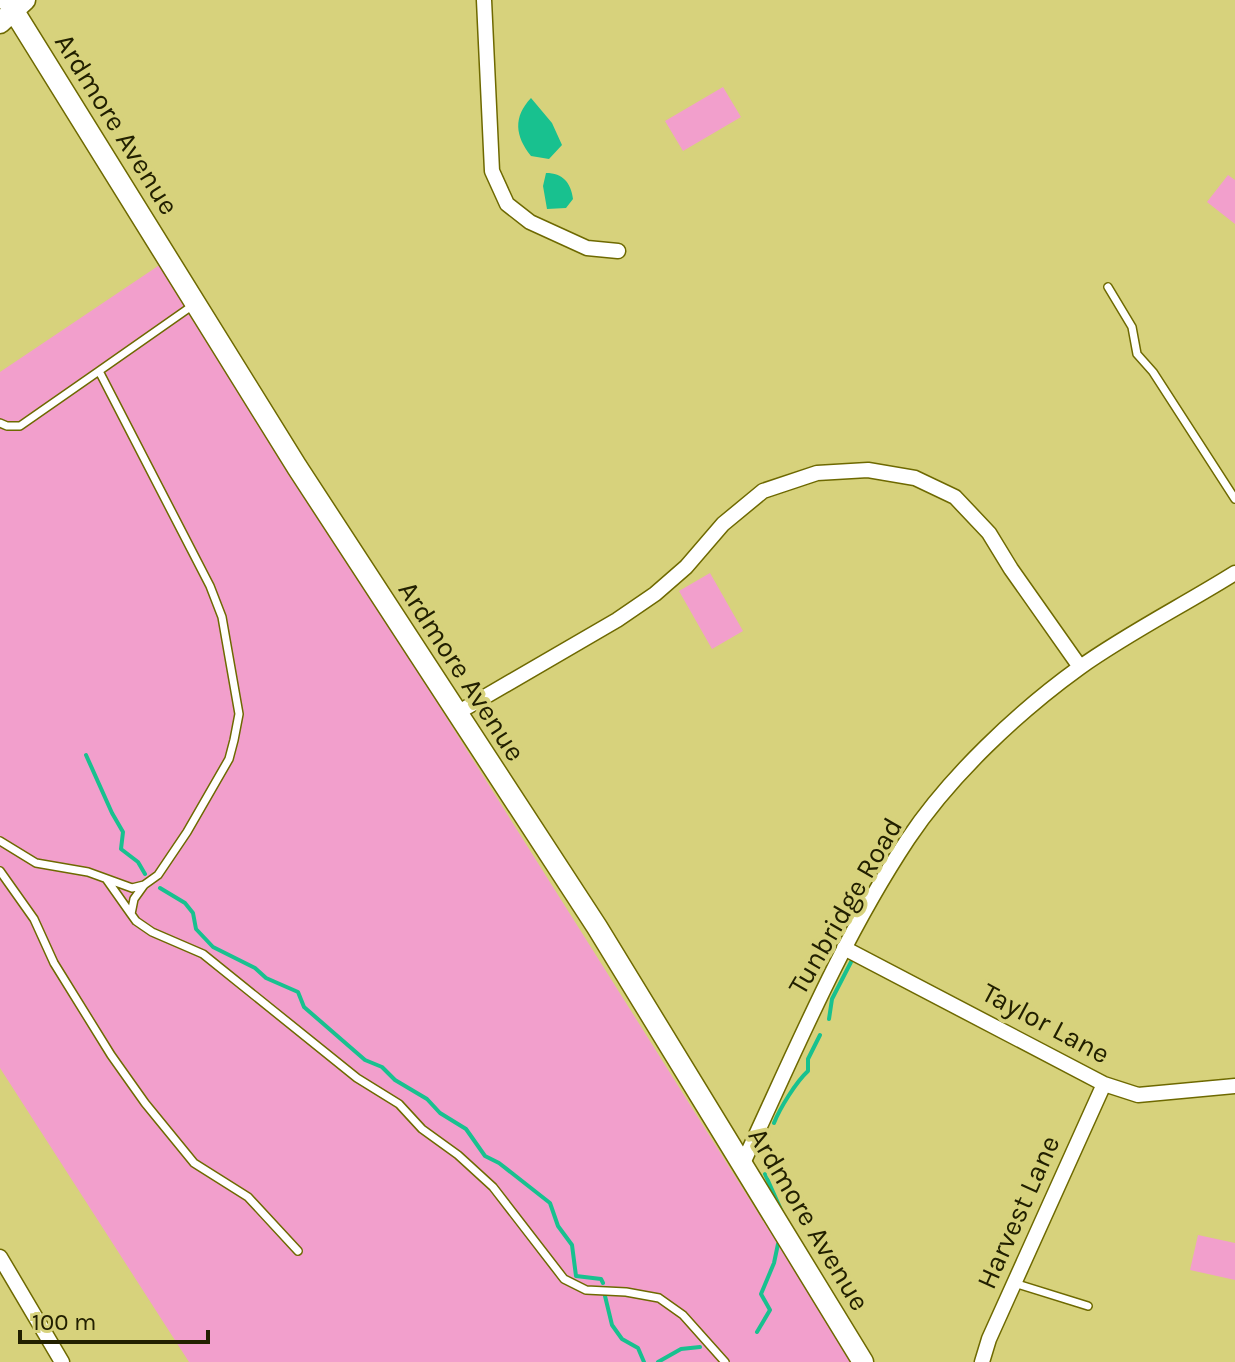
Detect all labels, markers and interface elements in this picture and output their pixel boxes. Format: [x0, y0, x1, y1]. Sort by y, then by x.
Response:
street label: Ardmore Avenue [48, 27, 186, 221]
street label: Ardmore Avenue [392, 575, 532, 767]
street label: Tunbridge Road [781, 812, 909, 1000]
street label: Taylor Lane [977, 976, 1115, 1070]
street label: Ardmore Avenue [741, 1122, 877, 1316]
street label: Harvest Lane [969, 1130, 1067, 1294]
scale bar [20, 1294, 208, 1344]
text: 100 m [32, 1308, 97, 1336]

